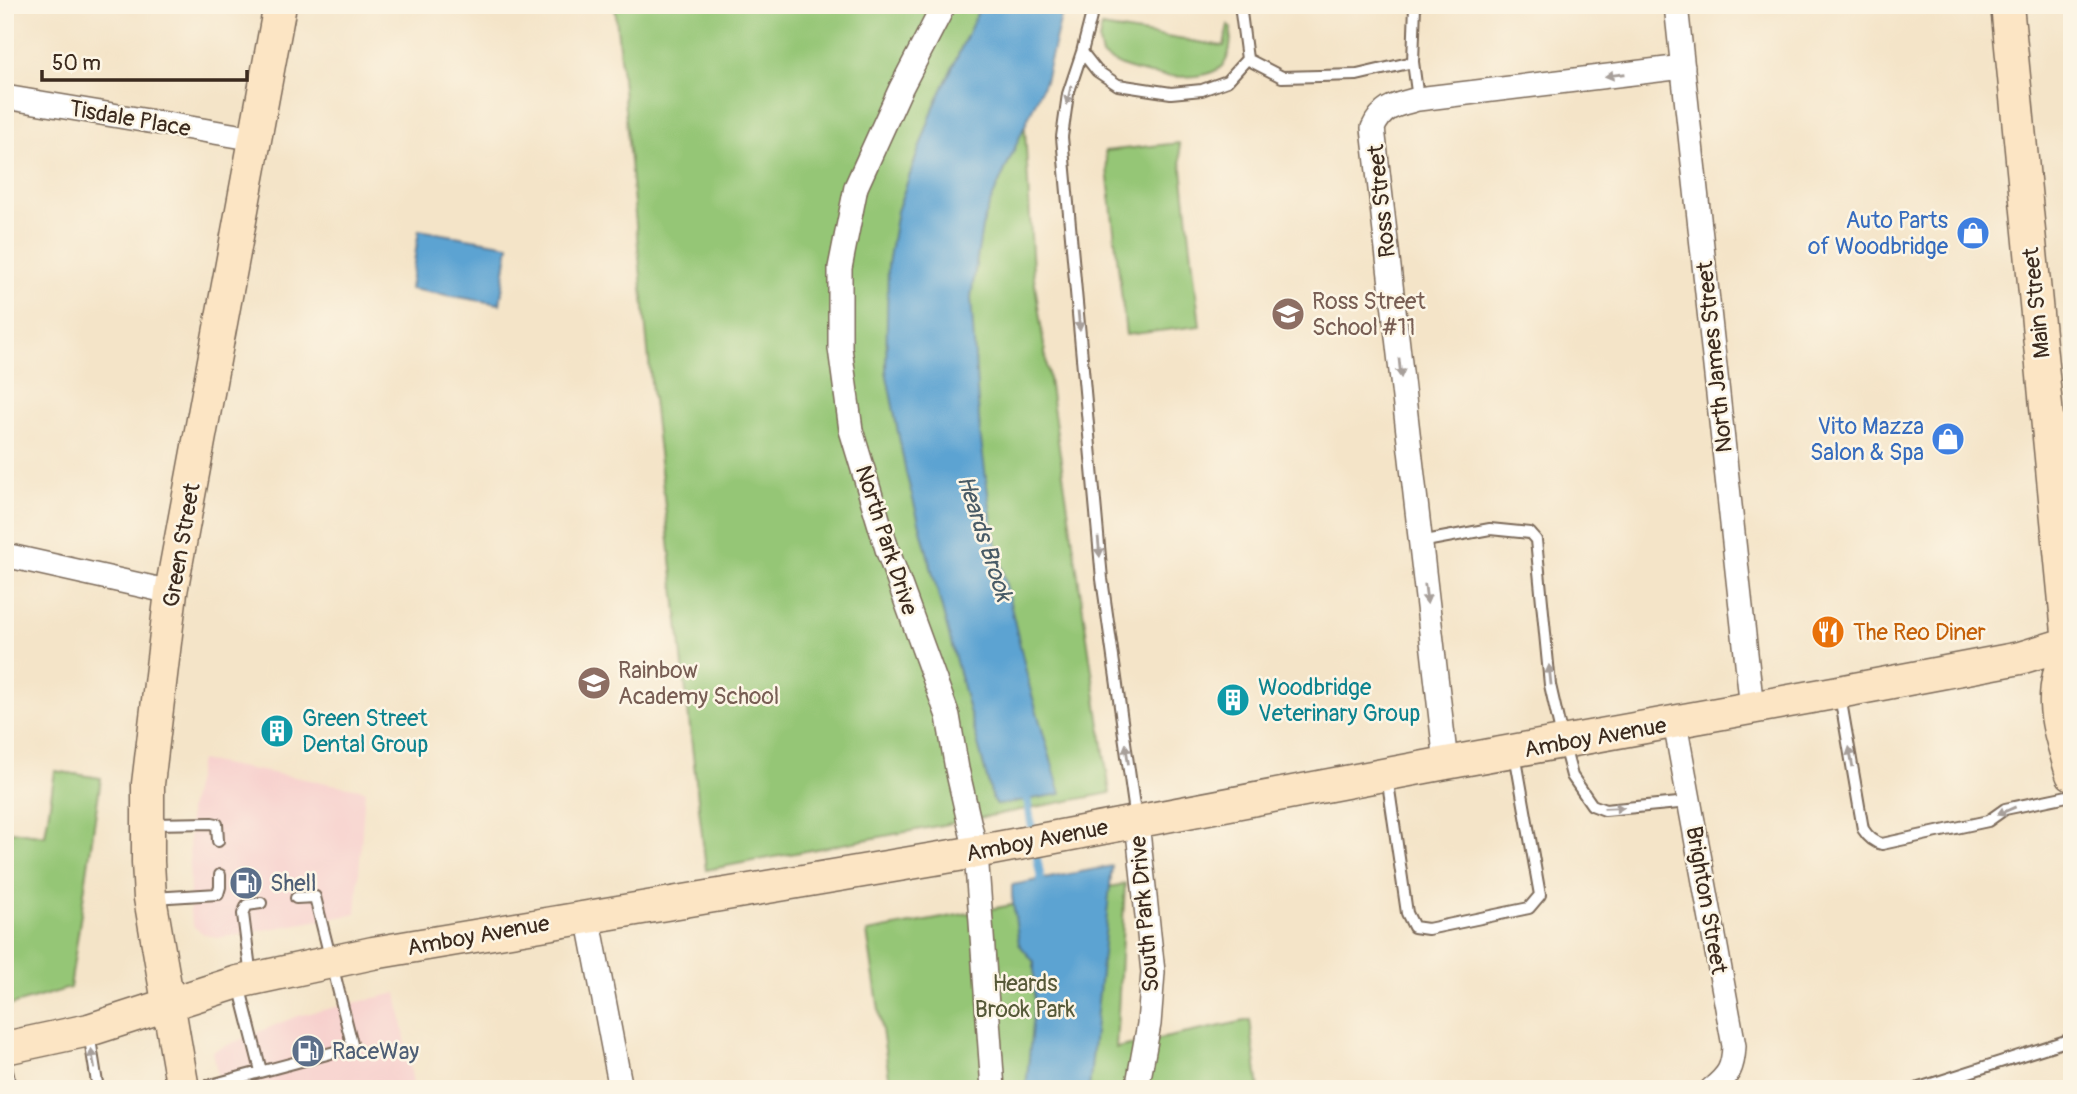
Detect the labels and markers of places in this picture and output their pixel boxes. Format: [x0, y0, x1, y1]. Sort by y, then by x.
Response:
place label: Auto Parts of Woodbridge [1808, 206, 1949, 261]
shop icon: Auto Parts of Woodbridge [1954, 214, 1992, 252]
place label: Ross Street School #11 [1312, 287, 1426, 342]
school or university icon: Ross Street School #11 [1269, 295, 1307, 333]
place label: Vito Mazza Salon & Spa [1810, 412, 1924, 467]
shop icon: Vito Mazza Salon & Spa [1929, 420, 1967, 458]
restaurant icon: The Reo Diner [1809, 613, 1847, 651]
place label: The Reo Diner [1853, 618, 1986, 647]
place label: Rainbow Academy School [618, 656, 779, 711]
school or university icon: Rainbow Academy School [575, 664, 613, 702]
place label: Woodbridge Veterinary Group [1258, 673, 1420, 728]
building icon: Woodbridge Veterinary Group [1214, 681, 1252, 719]
place label: Green Street Dental Group [302, 704, 428, 759]
building icon: Green Street Dental Group [258, 712, 296, 750]
fuel station icon: Shell [227, 864, 265, 902]
place label: Shell [270, 869, 316, 898]
fuel station icon: RaceWay [289, 1032, 327, 1070]
place label: RaceWay [332, 1037, 419, 1066]

